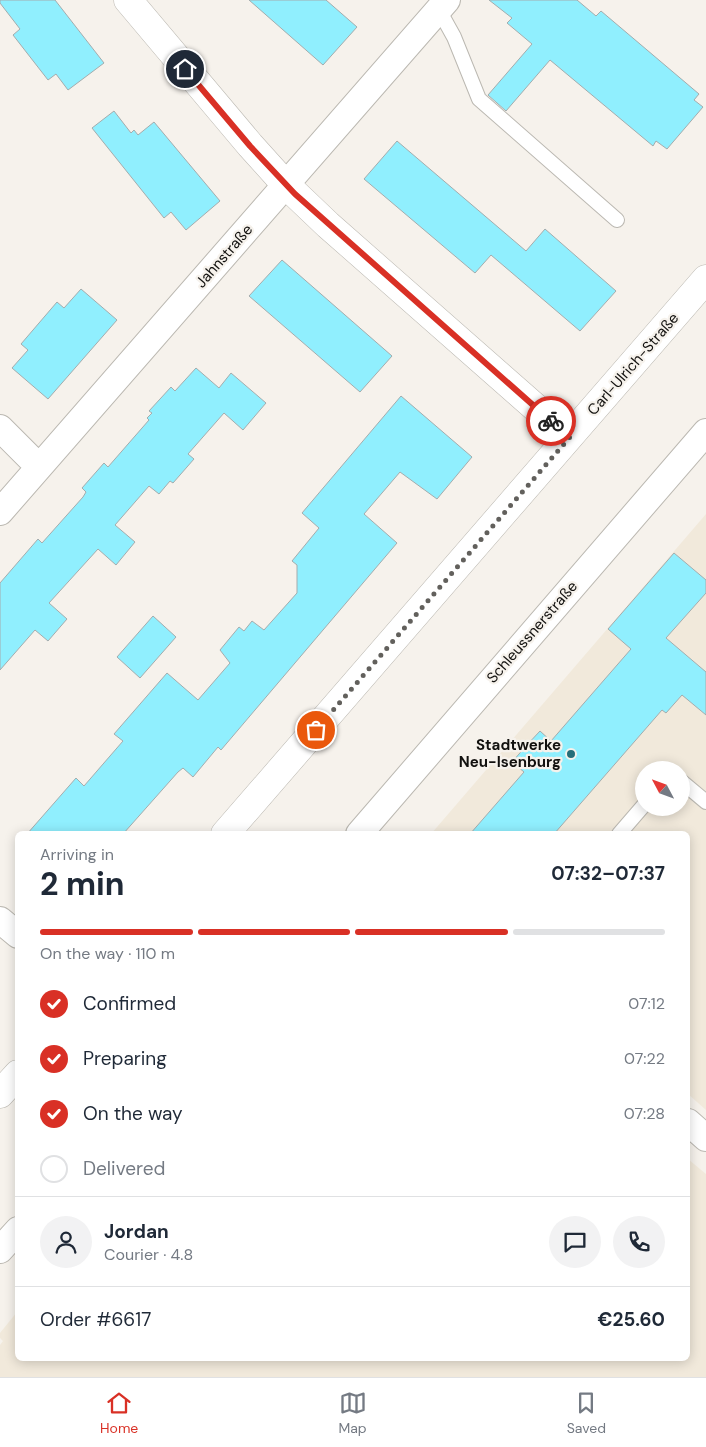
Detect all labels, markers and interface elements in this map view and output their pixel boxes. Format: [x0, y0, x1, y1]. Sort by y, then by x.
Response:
pin [164, 48, 206, 90]
icon: home [171, 55, 199, 83]
street label: Jahnstraße [191, 220, 257, 292]
street label: Carl-Ulrich-Straße [583, 308, 683, 420]
courier [526, 396, 576, 446]
icon: bike [537, 407, 565, 435]
street label: Schleussnerstraße [482, 577, 582, 687]
pin [295, 709, 337, 751]
icon: bag [302, 716, 330, 744]
place label: Stadtwerke Neu-Isenburg [459, 735, 561, 772]
marker: Stadtwerke Neu-Isenburg [565, 748, 577, 760]
north arrow [635, 761, 690, 816]
map controls [635, 761, 690, 816]
text: Arriving in [40, 844, 114, 865]
text: 07:32–07:37 [551, 861, 665, 886]
text: 2 min [40, 863, 125, 905]
text: On the way · 110 m [40, 943, 175, 964]
icon: check [40, 990, 68, 1018]
text: Confirmed [83, 991, 176, 1016]
text: 07:12 [628, 993, 665, 1014]
icon: check [40, 1045, 68, 1073]
text: Preparing [83, 1046, 167, 1071]
text: 07:22 [624, 1048, 665, 1069]
icon: check [40, 1100, 68, 1128]
text: On the way [83, 1101, 183, 1126]
text: 07:28 [624, 1103, 665, 1124]
text: Delivered [83, 1156, 165, 1181]
button: person [40, 1216, 92, 1268]
button: chat [549, 1216, 601, 1268]
button: phone [613, 1216, 665, 1268]
text: Jordan [104, 1219, 169, 1244]
text: Courier · 4.8 [104, 1244, 193, 1265]
text: Order #6617 [40, 1307, 151, 1332]
text: €25.60 [598, 1307, 665, 1332]
tab: Home [100, 1389, 138, 1437]
tab: Map [338, 1389, 367, 1437]
tab: Saved [567, 1389, 606, 1437]

